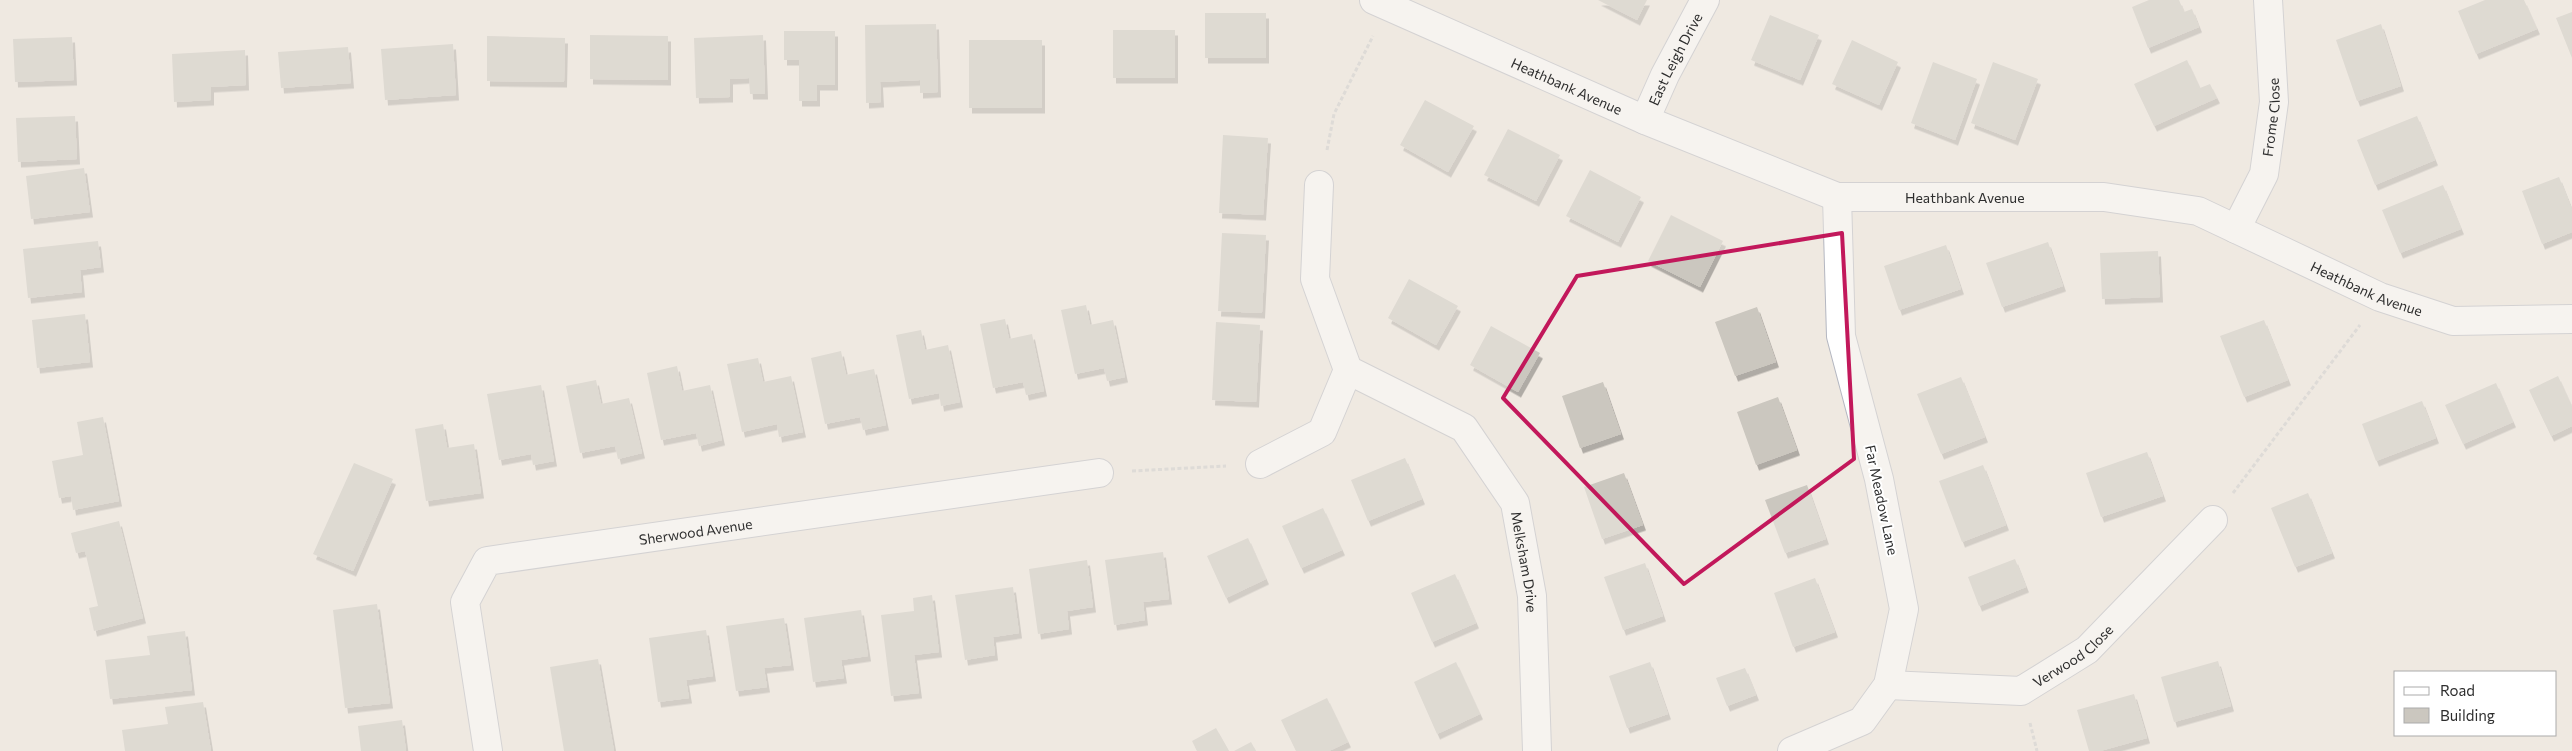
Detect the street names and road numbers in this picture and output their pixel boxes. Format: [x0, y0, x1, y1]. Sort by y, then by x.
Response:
street label: East Leigh Drive [1644, 10, 1705, 108]
street label: Heathbank Avenue [1509, 53, 1625, 117]
street label: Frome Close [2258, 77, 2283, 158]
street label: Heathbank Avenue [1905, 189, 2025, 206]
street label: Heathbank Avenue [2308, 257, 2425, 319]
street label: Far Meadow Lane [1862, 443, 1902, 557]
street label: Melksham Drive [1508, 510, 1541, 613]
street label: Sherwood Avenue [638, 514, 753, 548]
street label: Verwood Close [2029, 621, 2116, 690]

